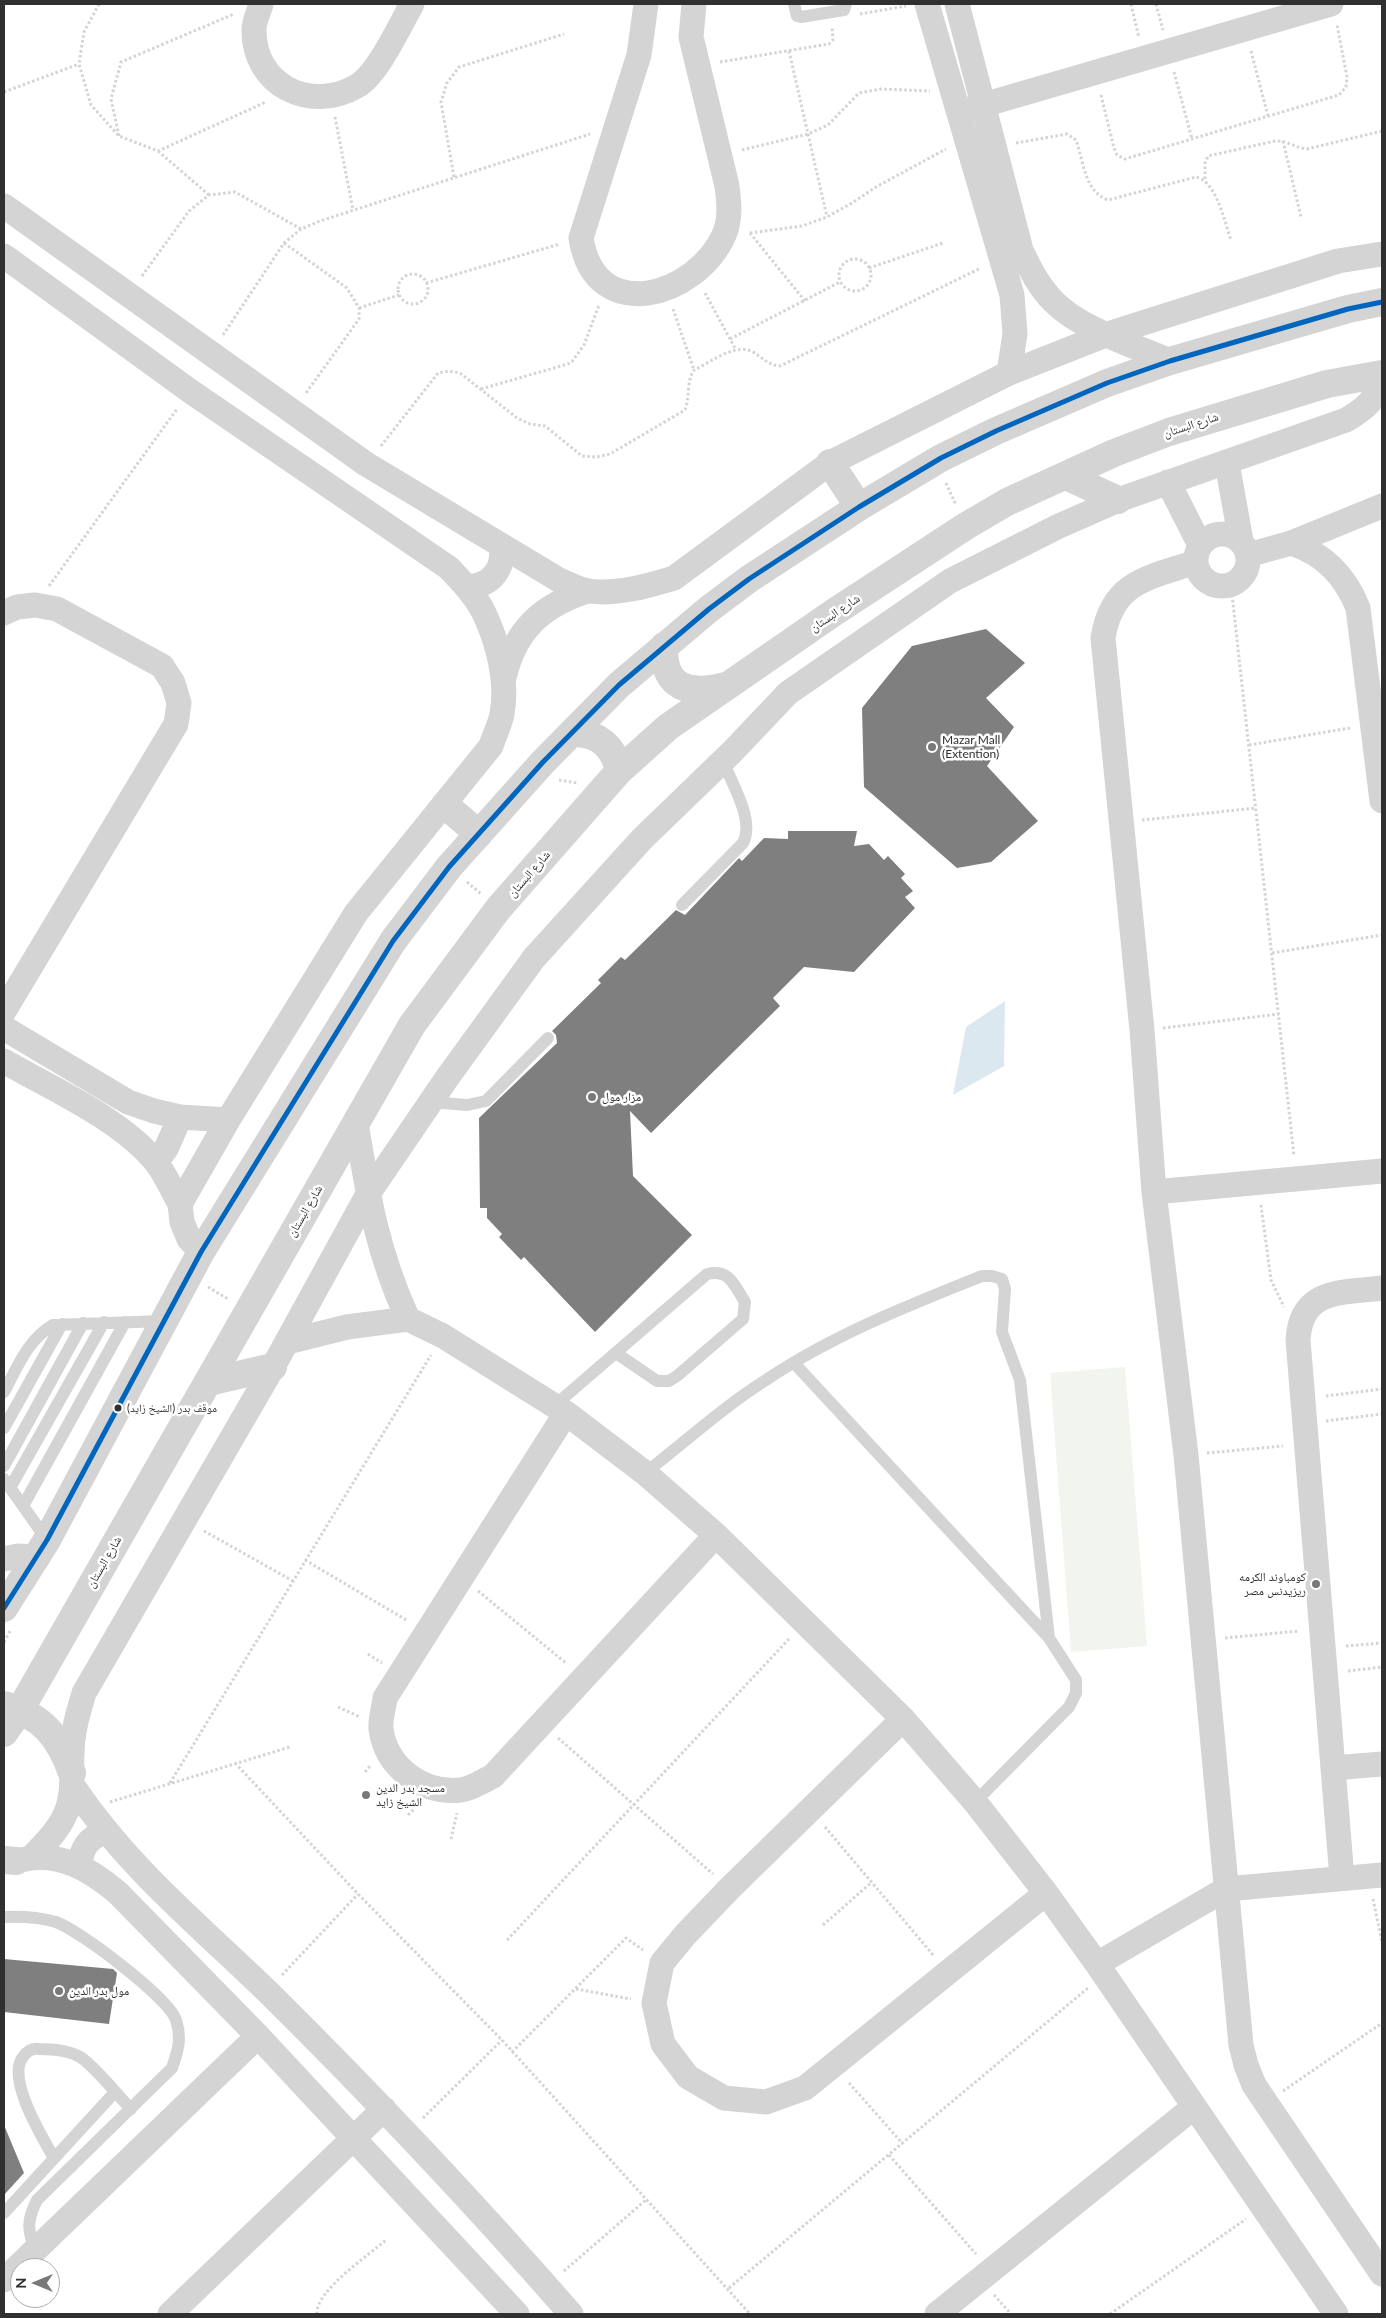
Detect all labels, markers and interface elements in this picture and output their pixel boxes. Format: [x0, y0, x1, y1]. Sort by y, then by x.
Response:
street label: شارع البستان [1162, 409, 1220, 441]
street label: شارع البستان [807, 591, 863, 635]
place label: Mazar Mall (Extention) [942, 733, 1000, 761]
marker: Mazar Mall (Extention) [926, 741, 938, 753]
street label: شارع البستان [505, 848, 553, 900]
place label: مزار مول [602, 1090, 641, 1104]
marker: مزار مول [586, 1091, 598, 1103]
street label: شارع البستان [284, 1183, 326, 1239]
place label: موقف بدر (الشيخ زايد) [127, 1401, 217, 1415]
marker: موقف بدر (الشيخ زايد) [113, 1403, 123, 1413]
street label: شارع البستان [83, 1534, 125, 1590]
place label: كومباوند الكرمه ريزيدنس مصر [1239, 1570, 1306, 1598]
marker: كومباوند الكرمه ريزيدنس مصر [1310, 1578, 1322, 1590]
place label: مسجد بدر الدين الشيخ زايد [376, 1781, 445, 1809]
marker: مسجد بدر الدين الشيخ زايد [360, 1789, 372, 1801]
place label: مول بدر الدين [69, 1984, 129, 1998]
marker: مول بدر الدين [53, 1985, 65, 1997]
north arrow [10, 2258, 60, 2308]
text: N [12, 2278, 29, 2288]

